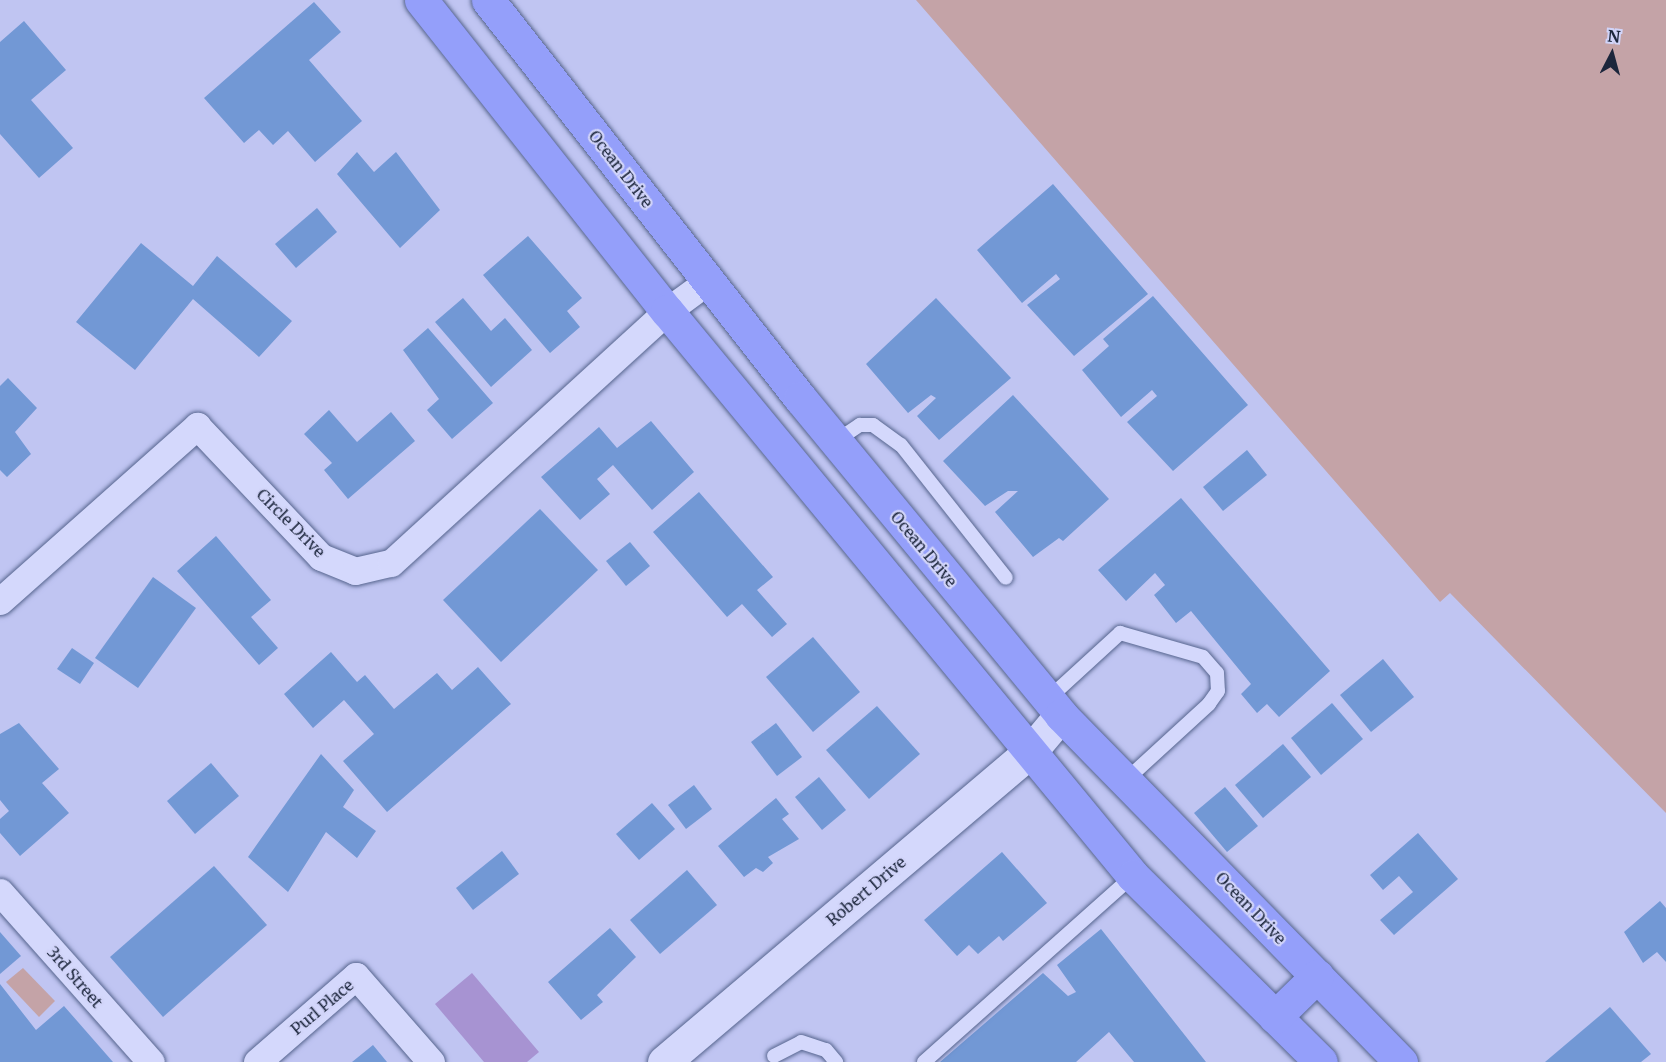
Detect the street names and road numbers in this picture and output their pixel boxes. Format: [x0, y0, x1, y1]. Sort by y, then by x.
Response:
street label: Ocean Drive [585, 127, 657, 211]
street label: Circle Drive [253, 485, 329, 561]
street label: Ocean Drive [887, 507, 961, 591]
street label: Robert Drive [822, 852, 910, 930]
street label: Ocean Drive [1212, 868, 1290, 948]
street label: 3rd Street [43, 942, 107, 1012]
street label: Purl Place [287, 975, 357, 1039]

